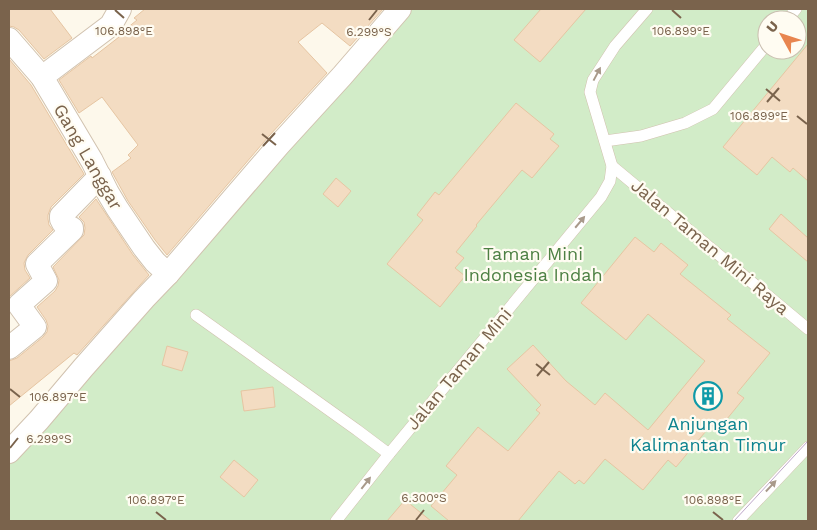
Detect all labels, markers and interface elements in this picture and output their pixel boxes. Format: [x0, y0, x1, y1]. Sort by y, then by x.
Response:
north arrow [757, 10, 807, 60]
text: U [763, 18, 781, 36]
text: 106.898°E [95, 24, 153, 38]
text: 106.899°E [652, 24, 710, 38]
text: 6.299°S [346, 25, 392, 39]
one-way arrow [593, 66, 601, 81]
street label: Gang Langgar [50, 100, 127, 213]
text: 106.899°E [730, 109, 788, 123]
street label: Jalan Taman Mini Raya [627, 174, 793, 319]
one-way arrow [575, 216, 586, 229]
park label: Taman Mini Indonesia Indah [463, 243, 603, 285]
street label: Jalan Taman Mini [402, 304, 516, 434]
building icon: Anjungan Kalimantan Timur [693, 381, 723, 411]
text: 106.897°E [29, 390, 87, 404]
place label: Anjungan Kalimantan Timur [630, 413, 786, 455]
text: 6.299°S [26, 432, 72, 446]
one-way arrow [361, 477, 372, 490]
one-way arrow [765, 480, 777, 492]
text: 6.300°S [401, 491, 447, 505]
text: 106.897°E [127, 493, 185, 507]
text: 106.898°E [684, 493, 742, 507]

